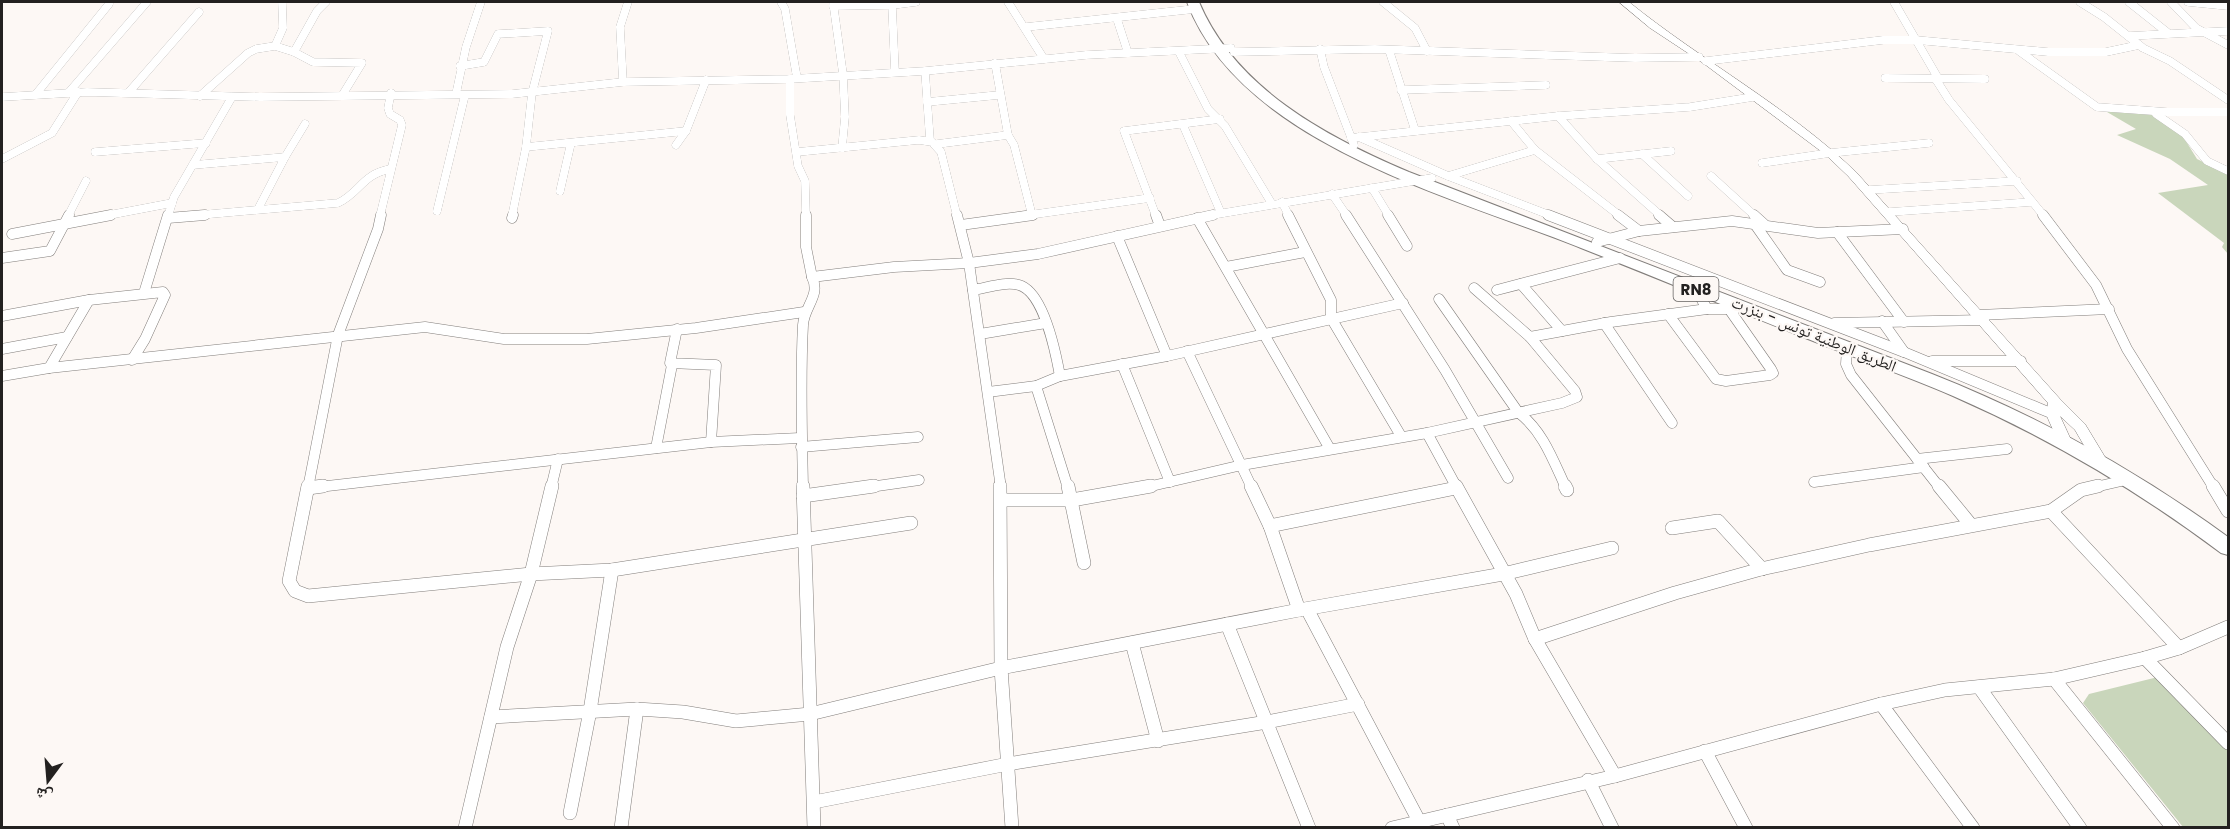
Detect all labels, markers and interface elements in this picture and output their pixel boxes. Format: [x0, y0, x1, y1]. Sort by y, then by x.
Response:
road number: RN8 [1674, 277, 1718, 301]
street label: الطريق الوطنية تونس - بنزرت [1728, 290, 1900, 378]
north arrow [18, 751, 78, 811]
text: ش [33, 782, 55, 808]

